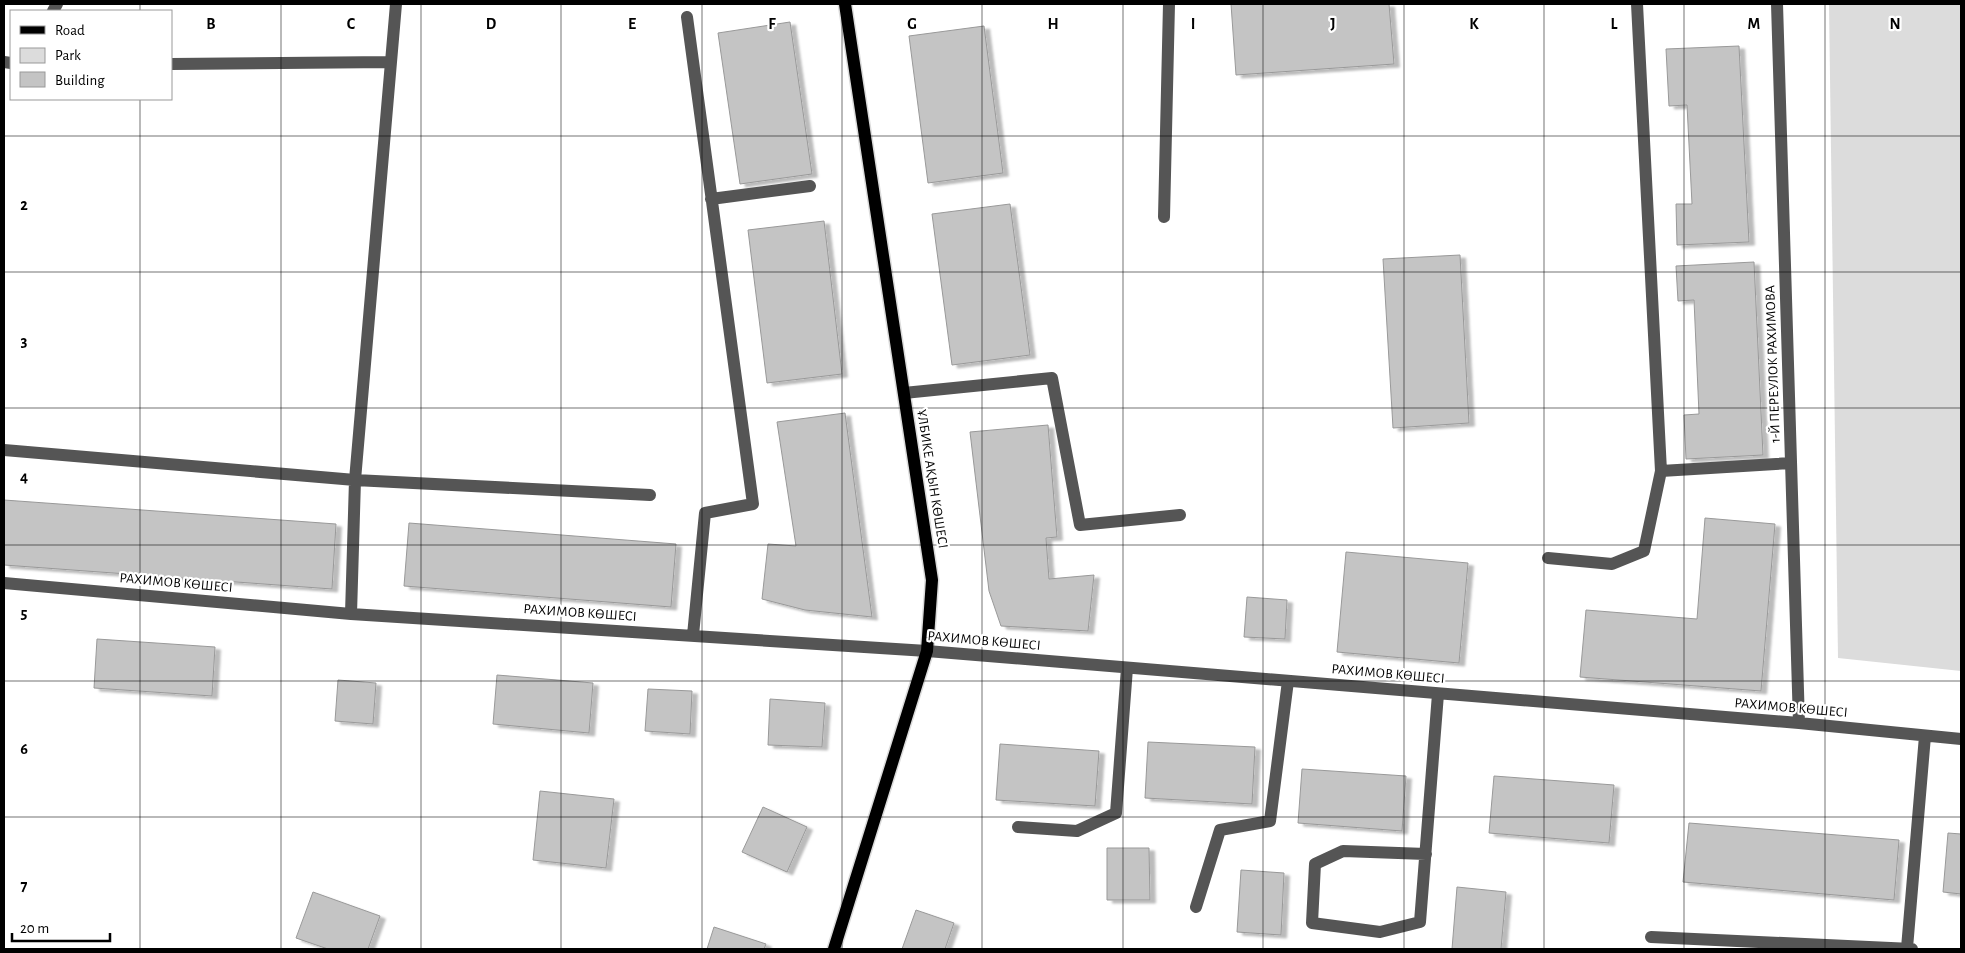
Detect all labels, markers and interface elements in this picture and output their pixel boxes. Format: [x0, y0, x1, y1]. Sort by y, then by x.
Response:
legend [10, 10, 172, 100]
text: B [206, 16, 216, 32]
text: C [347, 16, 356, 32]
text: D [486, 16, 497, 32]
text: E [628, 16, 636, 32]
text: F [768, 16, 776, 32]
text: G [907, 16, 917, 32]
text: H [1047, 16, 1059, 32]
text: I [1191, 16, 1195, 32]
text: J [1330, 16, 1336, 32]
text: K [1469, 16, 1479, 32]
text: L [1611, 16, 1618, 32]
text: M [1748, 16, 1760, 32]
text: N [1889, 16, 1901, 32]
text: Road [55, 23, 85, 38]
text: Park [55, 48, 81, 63]
text: Building [55, 73, 105, 88]
text: 2 [20, 197, 28, 213]
street label: 1-Й ПЕРЕУЛОК РАХИМОВА [1762, 285, 1783, 443]
text: 3 [21, 333, 28, 349]
street label: ҰЛБИКЕ АҚЫН КӨШЕСІ [914, 408, 950, 550]
text: 4 [20, 469, 28, 485]
street label: РАХИМОВ КӨШЕСІ [119, 571, 233, 595]
street label: РАХИМОВ КӨШЕСІ [523, 602, 637, 624]
text: 5 [21, 605, 28, 621]
street label: РАХИМОВ КӨШЕСІ [927, 629, 1041, 653]
street label: РАХИМОВ КӨШЕСІ [1331, 662, 1445, 686]
street label: РАХИМОВ КӨШЕСІ [1734, 696, 1848, 720]
text: 6 [20, 741, 28, 757]
text: 7 [21, 878, 28, 894]
scale bar [12, 910, 110, 942]
text: 20 m [20, 921, 49, 936]

